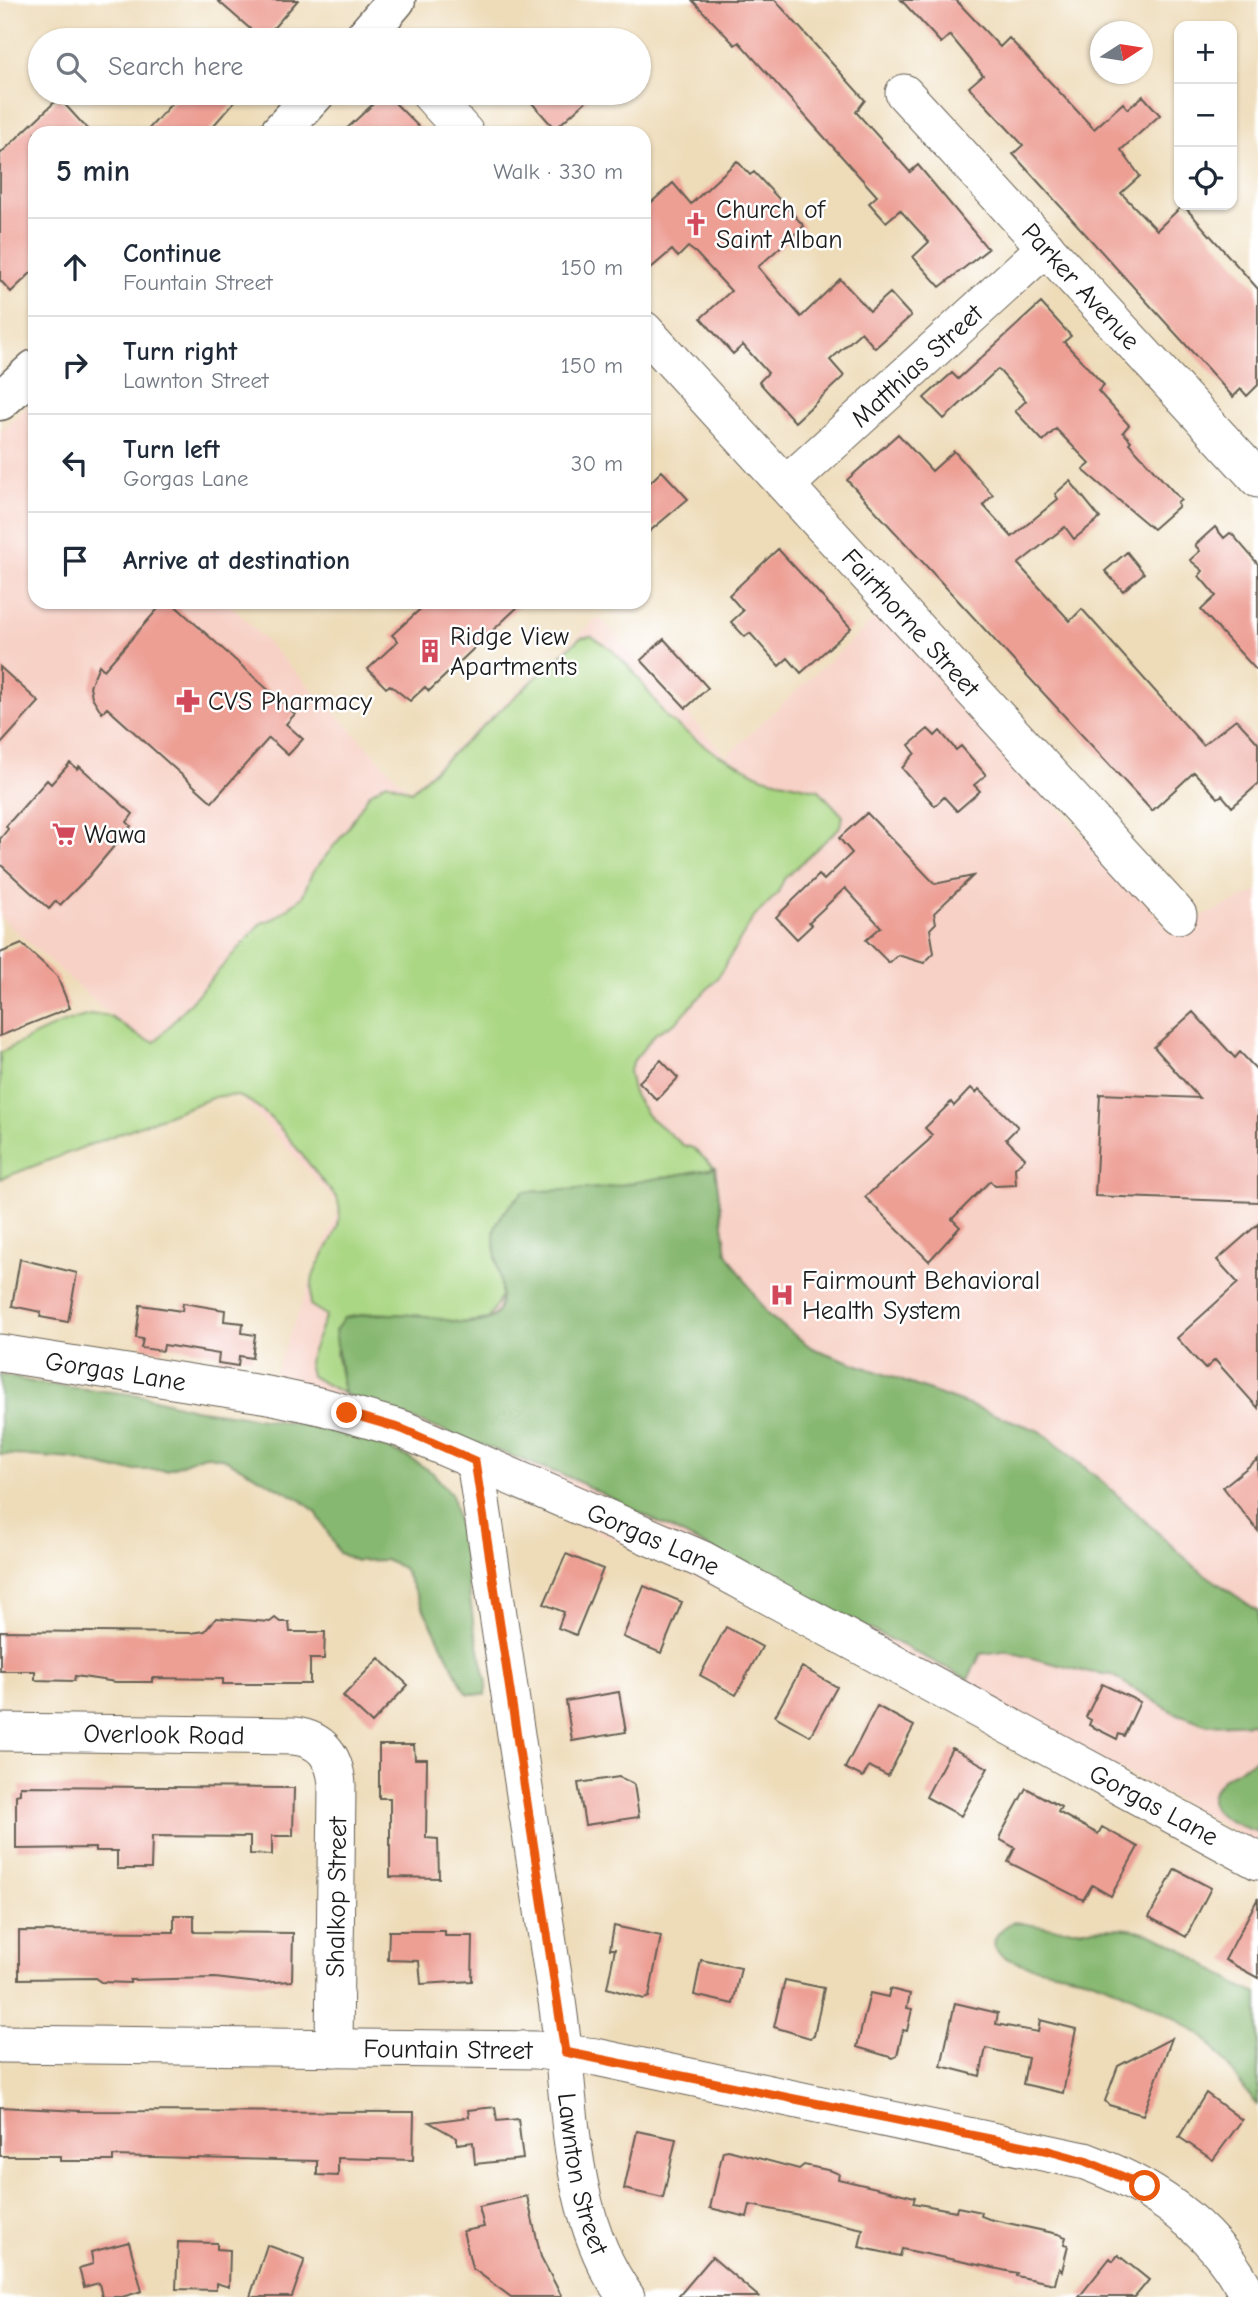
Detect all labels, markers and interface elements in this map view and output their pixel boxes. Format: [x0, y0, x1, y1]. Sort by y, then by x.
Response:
north arrow [1090, 21, 1153, 84]
map controls [1174, 21, 1237, 210]
button: + [1174, 21, 1237, 84]
search box [28, 28, 651, 105]
icon: search [52, 48, 90, 86]
text: Search here [108, 52, 243, 82]
button: − [1174, 84, 1237, 147]
button: locate [1174, 147, 1237, 210]
text: 5 min [56, 154, 130, 189]
text: Walk · 330 m [493, 158, 623, 185]
place label: Church of Saint Alban [716, 195, 843, 255]
church icon: Church of Saint Alban [682, 210, 710, 238]
street label: Parker Avenue [1015, 217, 1146, 356]
text: Continue [123, 239, 221, 269]
icon: ahead [56, 248, 94, 286]
text: 150 m [561, 254, 623, 281]
text: Fountain Street [123, 269, 273, 296]
street label: Matthias Street [845, 297, 990, 434]
text: Turn right [123, 337, 237, 367]
icon: right [56, 346, 94, 384]
text: 150 m [561, 352, 623, 379]
text: Lawnton Street [123, 367, 269, 394]
text: Turn left [123, 435, 220, 465]
icon: left [56, 444, 94, 482]
text: 30 m [571, 450, 623, 477]
text: Gorgas Lane [123, 465, 249, 492]
icon: arrive [56, 542, 94, 580]
street label: Fairthorne Street [835, 543, 986, 705]
text: Arrive at destination [123, 546, 350, 576]
place label: Ridge View Apartments [450, 622, 577, 682]
building icon: Ridge View Apartments [416, 637, 444, 665]
pharmacy icon: CVS Pharmacy [174, 687, 202, 715]
place label: CVS Pharmacy [208, 687, 373, 717]
supermarket icon: Wawa [50, 820, 78, 848]
place label: Wawa [84, 820, 147, 850]
place label: Fairmount Behavioral Health System [802, 1266, 1040, 1326]
hospital icon: Fairmount Behavioral Health System [768, 1281, 796, 1309]
street label: Gorgas Lane [43, 1346, 188, 1398]
route end [331, 1397, 362, 1428]
street label: Gorgas Lane [582, 1497, 725, 1582]
street label: Overlook Road [83, 1719, 245, 1751]
street label: Gorgas Lane [1084, 1758, 1223, 1853]
street label: Shalkop Street [321, 1815, 353, 1978]
street label: Fountain Street [363, 2034, 534, 2066]
street label: Lawnton Street [551, 2092, 614, 2261]
route start [1129, 2170, 1160, 2201]

